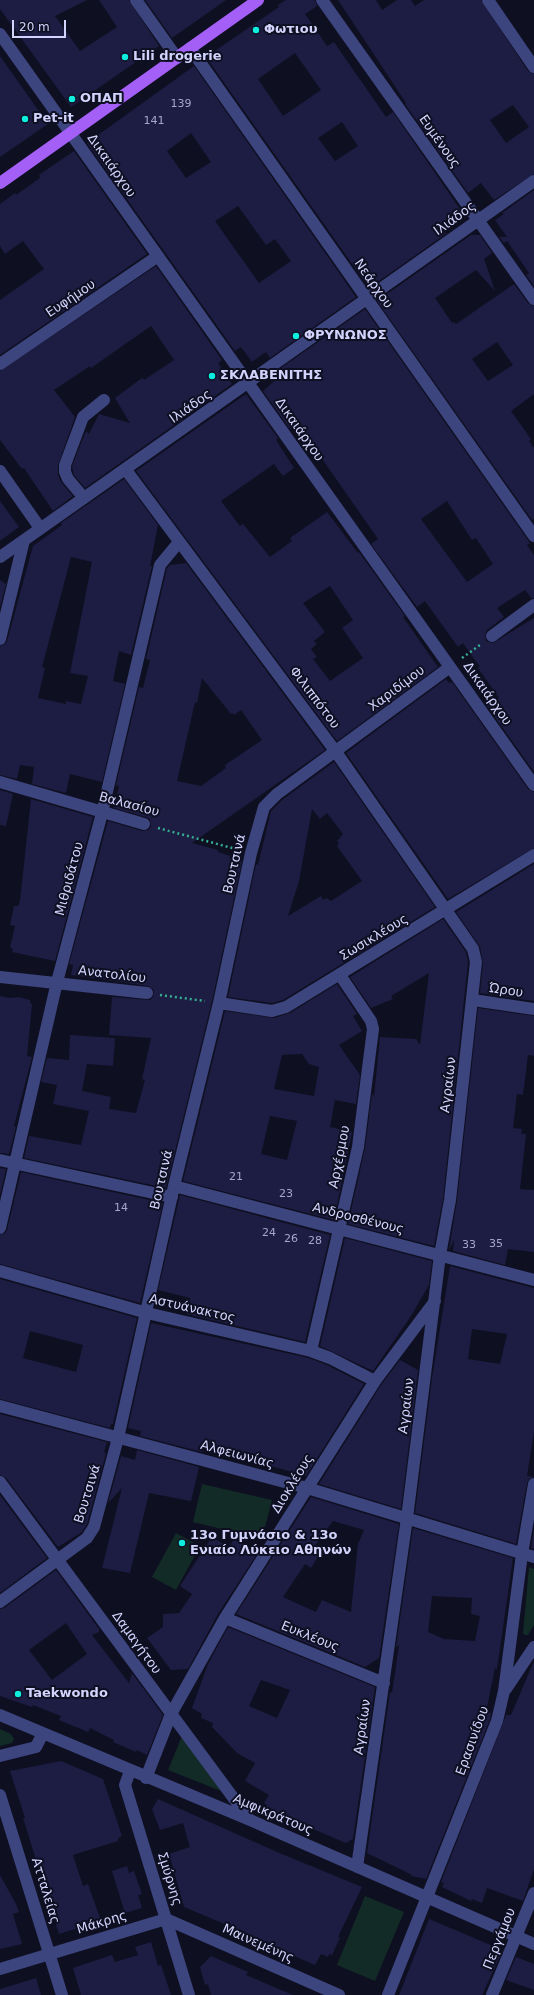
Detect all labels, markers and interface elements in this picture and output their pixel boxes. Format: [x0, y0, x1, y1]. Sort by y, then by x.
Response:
scale bar [14, 12, 68, 38]
text: 20 m [19, 20, 50, 34]
place label: Φωτιου [264, 22, 317, 38]
marker: Φωτιου [251, 25, 261, 35]
place label: Lili drogerie [133, 49, 222, 65]
marker: Lili drogerie [120, 52, 130, 62]
place label: ΟΠΑΠ [80, 91, 123, 107]
marker: ΟΠΑΠ [67, 94, 77, 104]
house number: 139 [171, 97, 191, 111]
place label: Pet-it [33, 111, 74, 127]
street label: Ευμένους [415, 112, 463, 172]
marker: Pet-it [20, 114, 30, 124]
house number: 141 [144, 114, 164, 128]
street label: Δικαιάρχου [83, 131, 139, 201]
street label: Ιλιάδος [431, 199, 479, 239]
street label: Νεάρχου [350, 256, 396, 312]
street label: Ευφήμου [43, 277, 99, 321]
place label: ΦΡΥΝΩΝΟΣ [304, 328, 387, 344]
marker: ΦΡΥΝΩΝΟΣ [291, 331, 301, 341]
place label: ΣΚΛΑΒΕΝΙΤΗΣ [220, 368, 322, 384]
marker: ΣΚΛΑΒΕΝΙΤΗΣ [207, 371, 217, 381]
street label: Ιλιάδος [167, 387, 215, 427]
street label: Δικαιάρχου [271, 395, 327, 465]
street label: Δικαιάρχου [459, 659, 515, 729]
street label: Χαριδίμου [366, 663, 428, 715]
street label: Φιλιππότου [286, 664, 342, 732]
street label: Βαλασίου [97, 789, 161, 821]
street label: Βουτσινά [221, 833, 249, 895]
street label: Μιθριδάτου [53, 840, 87, 918]
street label: Σωσικλέους [337, 911, 411, 965]
street label: Ανατολίου [77, 963, 147, 987]
street label: Ώρου [488, 981, 524, 1001]
street label: Αγραίων [438, 1056, 460, 1114]
street label: Αρχέρμου [326, 1124, 354, 1190]
street label: Βουτσινά [148, 1149, 176, 1211]
house number: 21 [229, 1170, 243, 1184]
house number: 23 [279, 1187, 293, 1201]
street label: Ανδροσθένους [311, 1200, 405, 1238]
house number: 14 [114, 1201, 128, 1215]
house number: 24 [262, 1226, 276, 1240]
house number: 26 [284, 1232, 298, 1246]
house number: 28 [308, 1234, 322, 1248]
house number: 35 [489, 1237, 503, 1251]
house number: 33 [462, 1238, 476, 1252]
street label: Αστυάνακτος [147, 1292, 237, 1326]
street label: Αγραίων [396, 1377, 418, 1435]
street label: Αλφειωνίας [199, 1438, 275, 1472]
street label: Διοκλέους [269, 1452, 317, 1516]
street label: Βουτσινά [72, 1463, 104, 1525]
place label: 13ο Γυμνάσιο & 13ο Ενιαίο Λύκειο Αθηνών [190, 1528, 351, 1559]
marker: 13ο Γυμνάσιο & 13ο Ενιαίο Λύκειο Αθηνών [177, 1538, 187, 1548]
street label: Δαμαγήτου [108, 1609, 164, 1677]
street label: Ευκλέους [279, 1618, 341, 1656]
place label: Taekwondo [26, 1686, 108, 1702]
marker: Taekwondo [13, 1689, 23, 1699]
street label: Αγραίων [351, 1698, 375, 1756]
street label: Ερασινίδου [453, 1704, 493, 1778]
street label: Αμφικράτους [231, 1791, 315, 1839]
street label: Σμύρνης [153, 1850, 185, 1908]
street label: Ατταλείας [28, 1856, 62, 1926]
street label: Περγάμου [481, 1906, 519, 1972]
street label: Μάκρης [75, 1908, 129, 1938]
street label: Μαινεμένης [220, 1921, 296, 1967]

